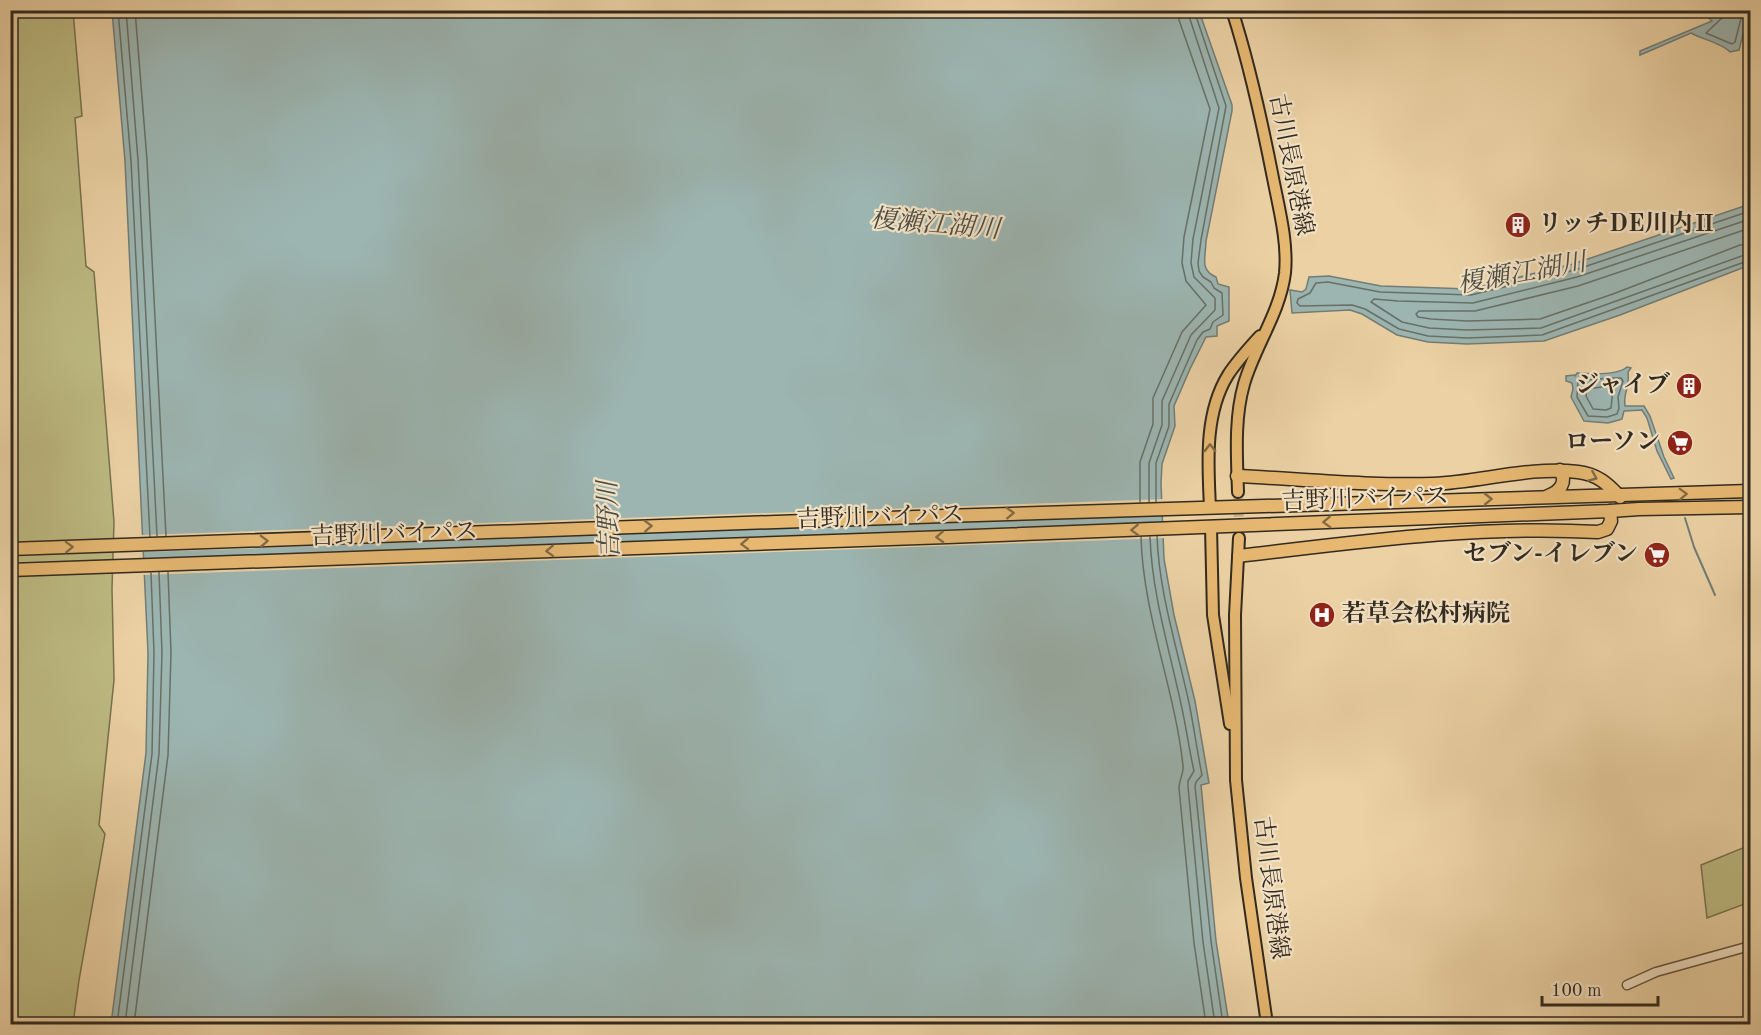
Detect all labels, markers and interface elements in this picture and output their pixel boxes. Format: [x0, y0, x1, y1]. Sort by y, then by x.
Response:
street label: 古川長原港線 [1264, 91, 1318, 238]
water label: 榎瀬江湖川 [869, 204, 1004, 244]
building icon: リッチDE川内Ⅱ [1503, 210, 1533, 240]
place label: リッチDE川内Ⅱ [1538, 210, 1716, 237]
water label: 榎瀬江湖川 [1455, 247, 1591, 298]
place label: ジャイブ [1575, 371, 1670, 398]
building icon: ジャイブ [1674, 371, 1704, 401]
supermarket icon: ローソン [1665, 428, 1695, 458]
place label: ローソン [1565, 431, 1660, 455]
one-way arrow [1204, 444, 1216, 453]
one-way arrow [1587, 470, 1598, 482]
water label: 吉野川 [594, 478, 624, 560]
street label: 吉野川バイパス [1281, 482, 1449, 515]
one-way arrow [1679, 488, 1688, 500]
one-way arrow [1484, 493, 1493, 506]
street label: 吉野川バイパス [796, 500, 964, 533]
one-way arrow [1006, 507, 1015, 520]
one-way arrow [1323, 516, 1332, 529]
street label: 吉野川バイパス [310, 517, 478, 550]
one-way arrow [643, 519, 652, 532]
one-way arrow [1130, 523, 1139, 536]
one-way arrow [935, 531, 944, 544]
one-way arrow [259, 534, 268, 547]
one-way arrow [740, 537, 749, 550]
place label: セブン-イレブン [1463, 540, 1638, 567]
supermarket icon: セブン-イレブン [1642, 540, 1672, 570]
one-way arrow [64, 541, 73, 554]
one-way arrow [546, 544, 555, 557]
hospital icon: 若草会松村病院 [1307, 600, 1337, 630]
place label: 若草会松村病院 [1342, 600, 1510, 627]
street label: 古川長原港線 [1249, 815, 1294, 961]
scale bar [1542, 969, 1658, 1007]
text: 100 m [1551, 982, 1602, 1000]

